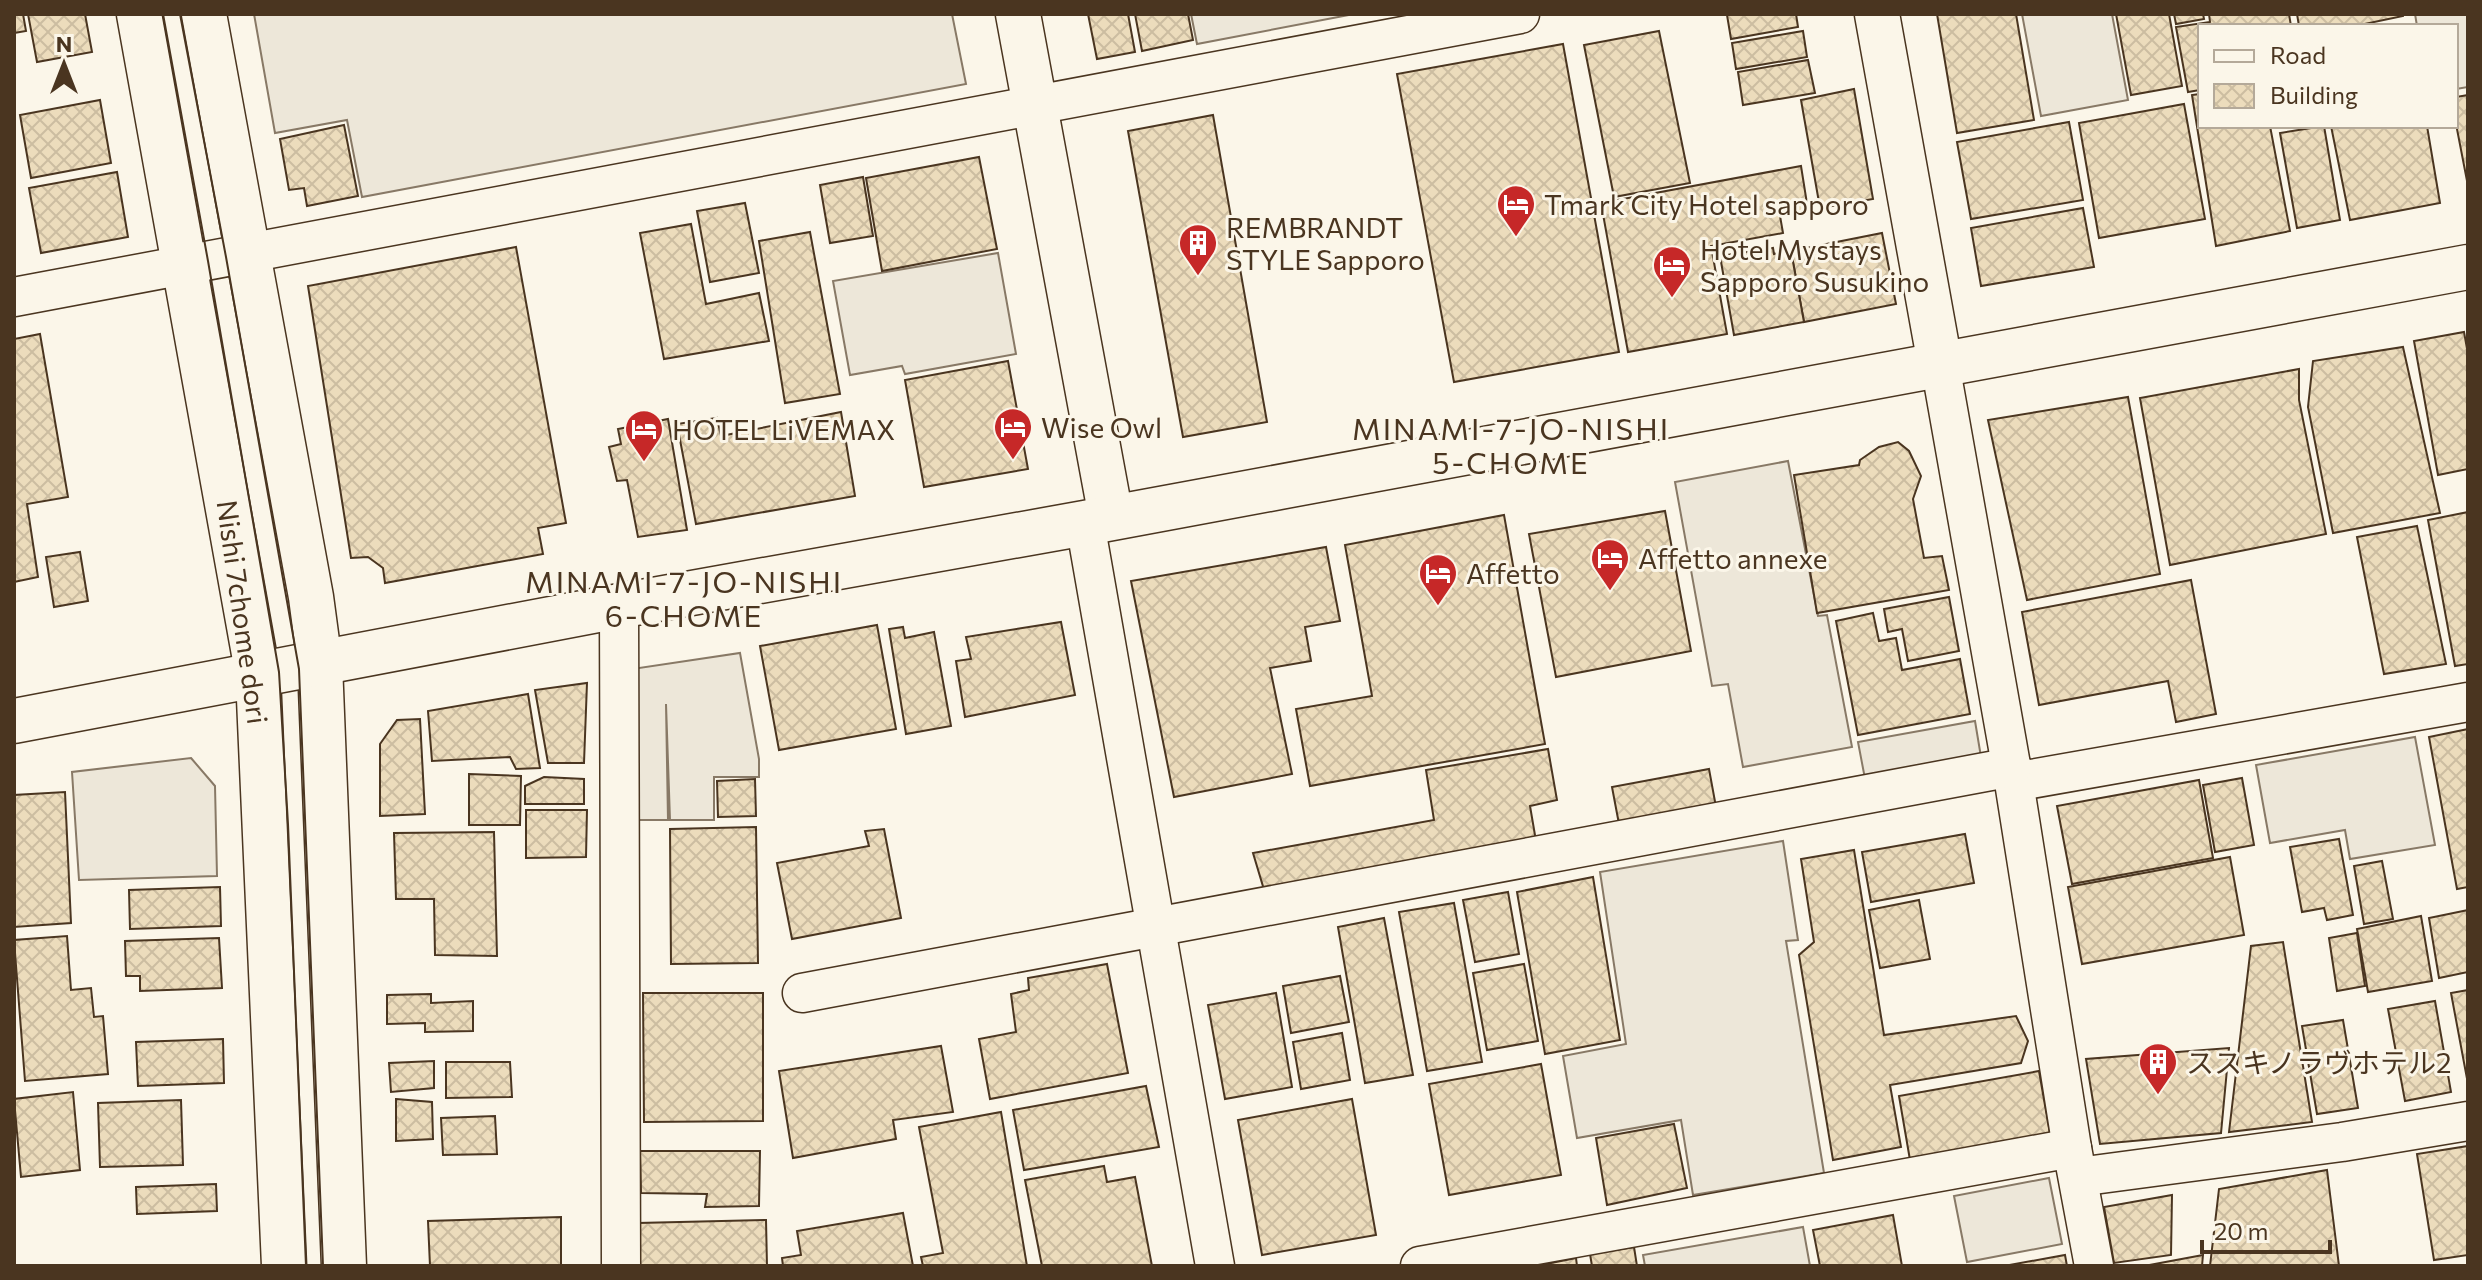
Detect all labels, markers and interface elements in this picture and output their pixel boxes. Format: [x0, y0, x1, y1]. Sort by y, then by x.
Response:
north arrow [24, 24, 104, 104]
legend [2198, 24, 2458, 128]
text: N [56, 30, 72, 57]
text: Road [2270, 40, 2326, 69]
text: Building [2270, 80, 2358, 109]
hotel icon: Tmark City Hotel sapporo [1495, 183, 1537, 238]
place label: Tmark City Hotel sapporo [1544, 187, 1869, 221]
place label: REMBRANDT STYLE Sapporo [1226, 210, 1425, 276]
building icon: REMBRANDT STYLE Sapporo [1177, 222, 1219, 277]
place label: Hotel Mystays Sapporo Susukino [1700, 232, 1929, 298]
hotel icon: Hotel Mystays Sapporo Susukino [1651, 244, 1693, 299]
hotel icon: Wise Owl [992, 406, 1034, 461]
hotel icon: HOTEL LiVEMAX [623, 408, 665, 463]
district label: MINAMI-7-JO-NISHI 5-CHOME [1352, 409, 1670, 480]
place label: Wise Owl [1041, 410, 1162, 444]
place label: HOTEL LiVEMAX [672, 412, 895, 446]
street label: Nishi 7chome dori [210, 498, 276, 726]
hotel icon: Affetto annexe [1589, 537, 1631, 592]
place label: Affetto annexe [1638, 541, 1828, 575]
hotel icon: Affetto [1417, 552, 1459, 607]
place label: Affetto [1466, 556, 1560, 590]
district label: MINAMI-7-JO-NISHI 6-CHOME [525, 562, 843, 633]
building icon: ススキノラヴホテル2 [2137, 1041, 2179, 1096]
place label: ススキノラヴホテル2 [2186, 1045, 2452, 1079]
scale bar [2202, 1204, 2330, 1254]
text: 20 m [2214, 1216, 2268, 1245]

